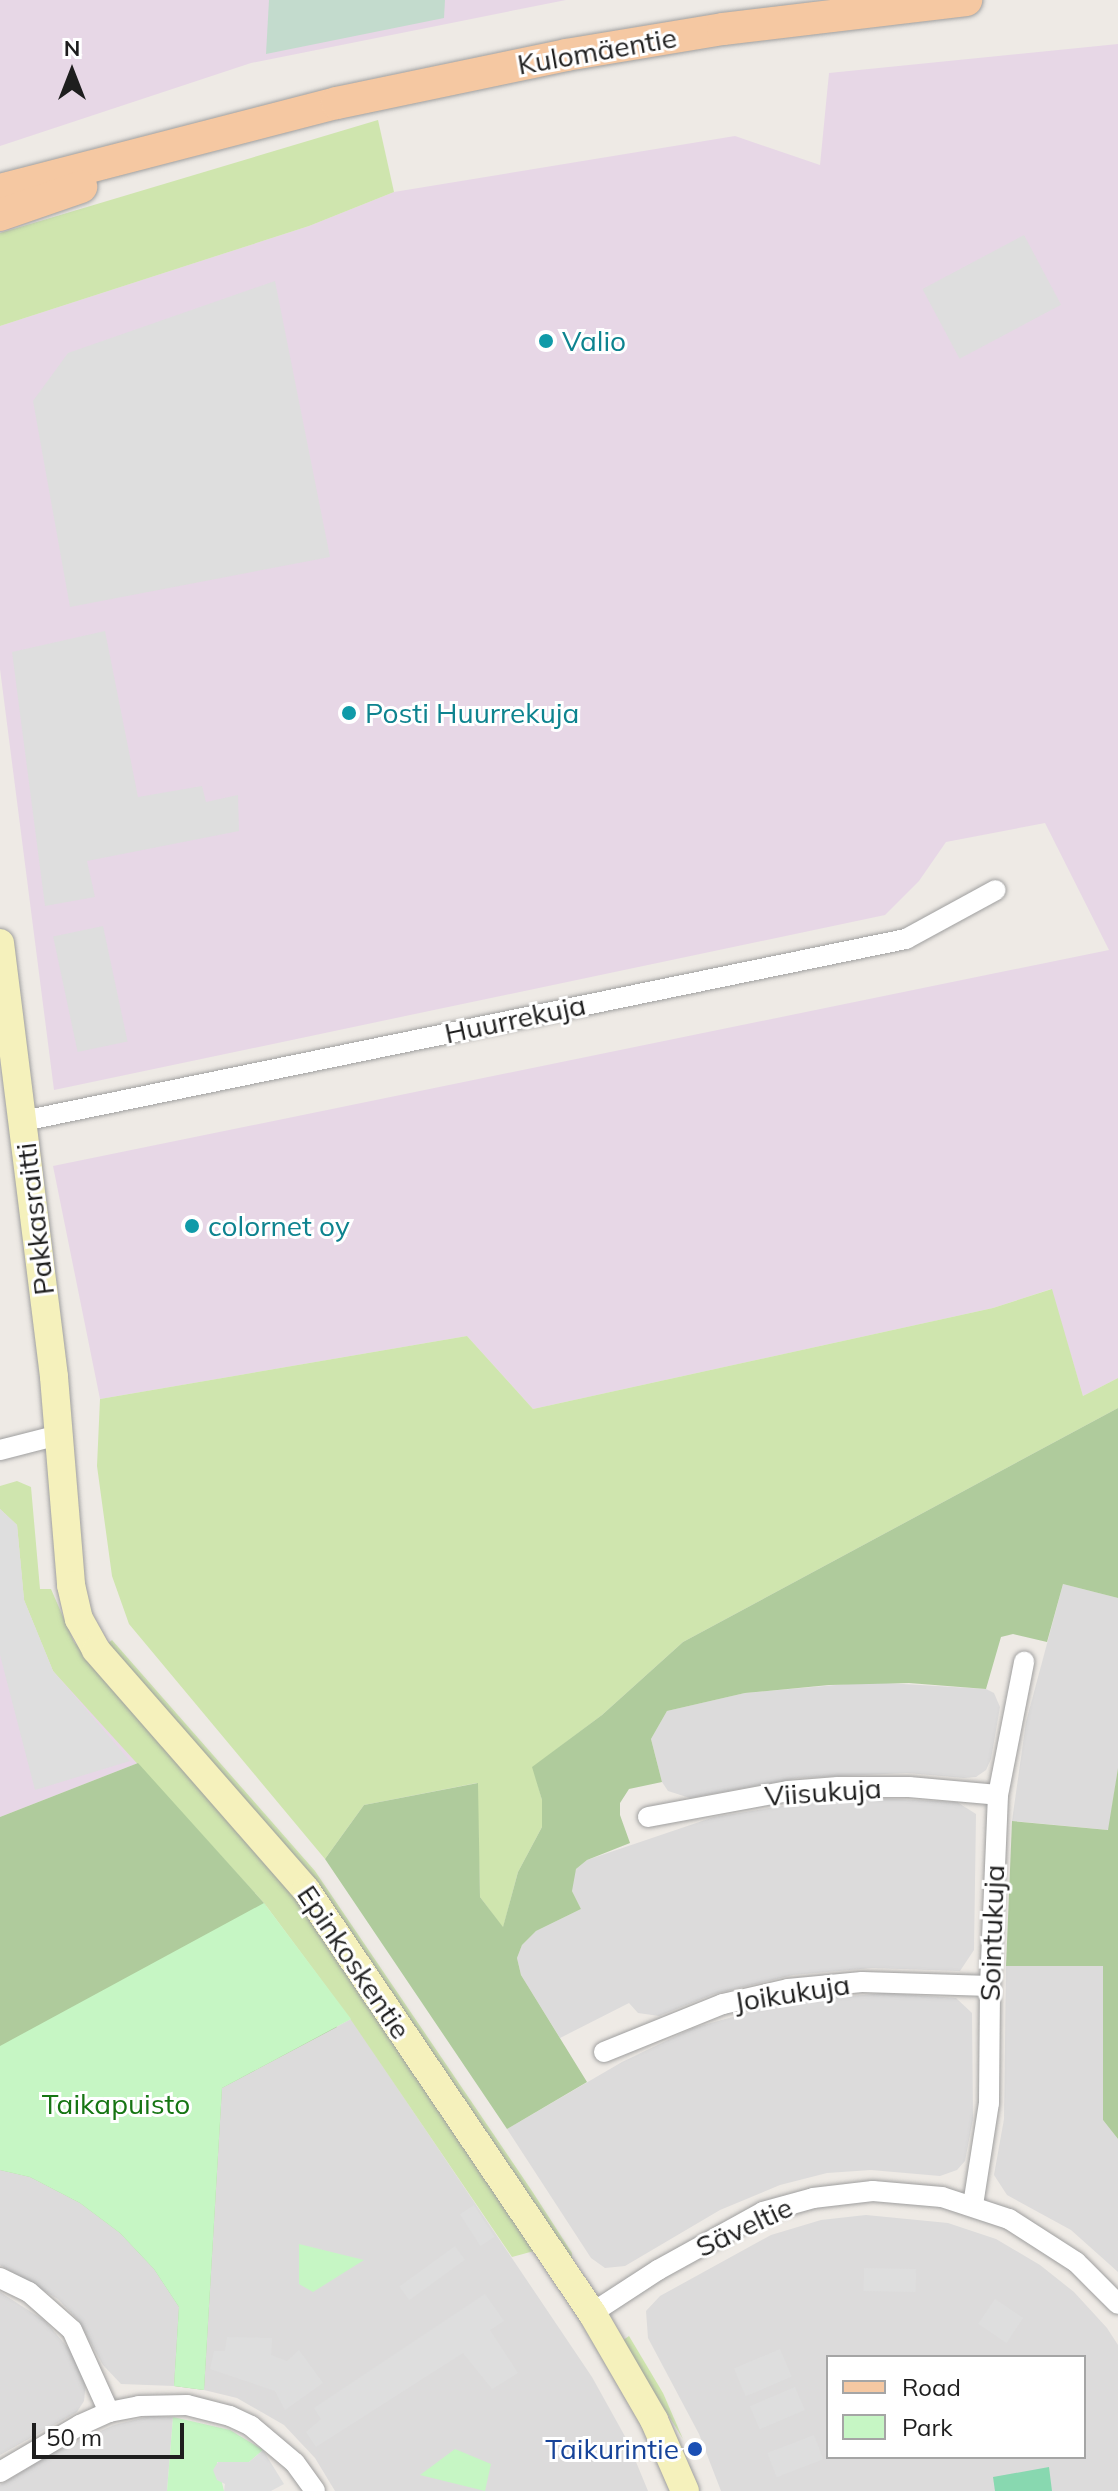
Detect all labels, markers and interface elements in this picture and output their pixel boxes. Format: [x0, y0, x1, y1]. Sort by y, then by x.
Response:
street label: Kulomäentie [515, 20, 679, 82]
north arrow [32, 32, 112, 112]
text: N [64, 34, 80, 62]
place label: Valio [562, 324, 626, 358]
marker: Valio [537, 332, 555, 350]
place label: Posti Huurrekuja [365, 696, 579, 730]
marker: Posti Huurrekuja [340, 704, 358, 722]
street label: Huurrekuja [441, 988, 589, 1050]
street label: Pakkasraitti [9, 1141, 61, 1297]
place label: colornet oy [208, 1209, 350, 1243]
marker: colornet oy [183, 1217, 201, 1235]
street label: Viisukuja [763, 1771, 883, 1813]
street label: Sointukuja [973, 1864, 1011, 2002]
street label: Epinkoskentie [290, 1879, 418, 2045]
street label: Joikukuja [732, 1967, 852, 2019]
park label: Taikapuisto [42, 2087, 190, 2121]
street label: Säveltie [690, 2190, 798, 2264]
legend [826, 2355, 1086, 2459]
text: Road [902, 2372, 961, 2402]
scale bar [36, 2407, 188, 2457]
text: Park [902, 2412, 953, 2442]
text: 50 m [46, 2422, 102, 2452]
place label: Taikurintie [545, 2432, 679, 2466]
marker: Taikurintie [686, 2440, 704, 2458]

